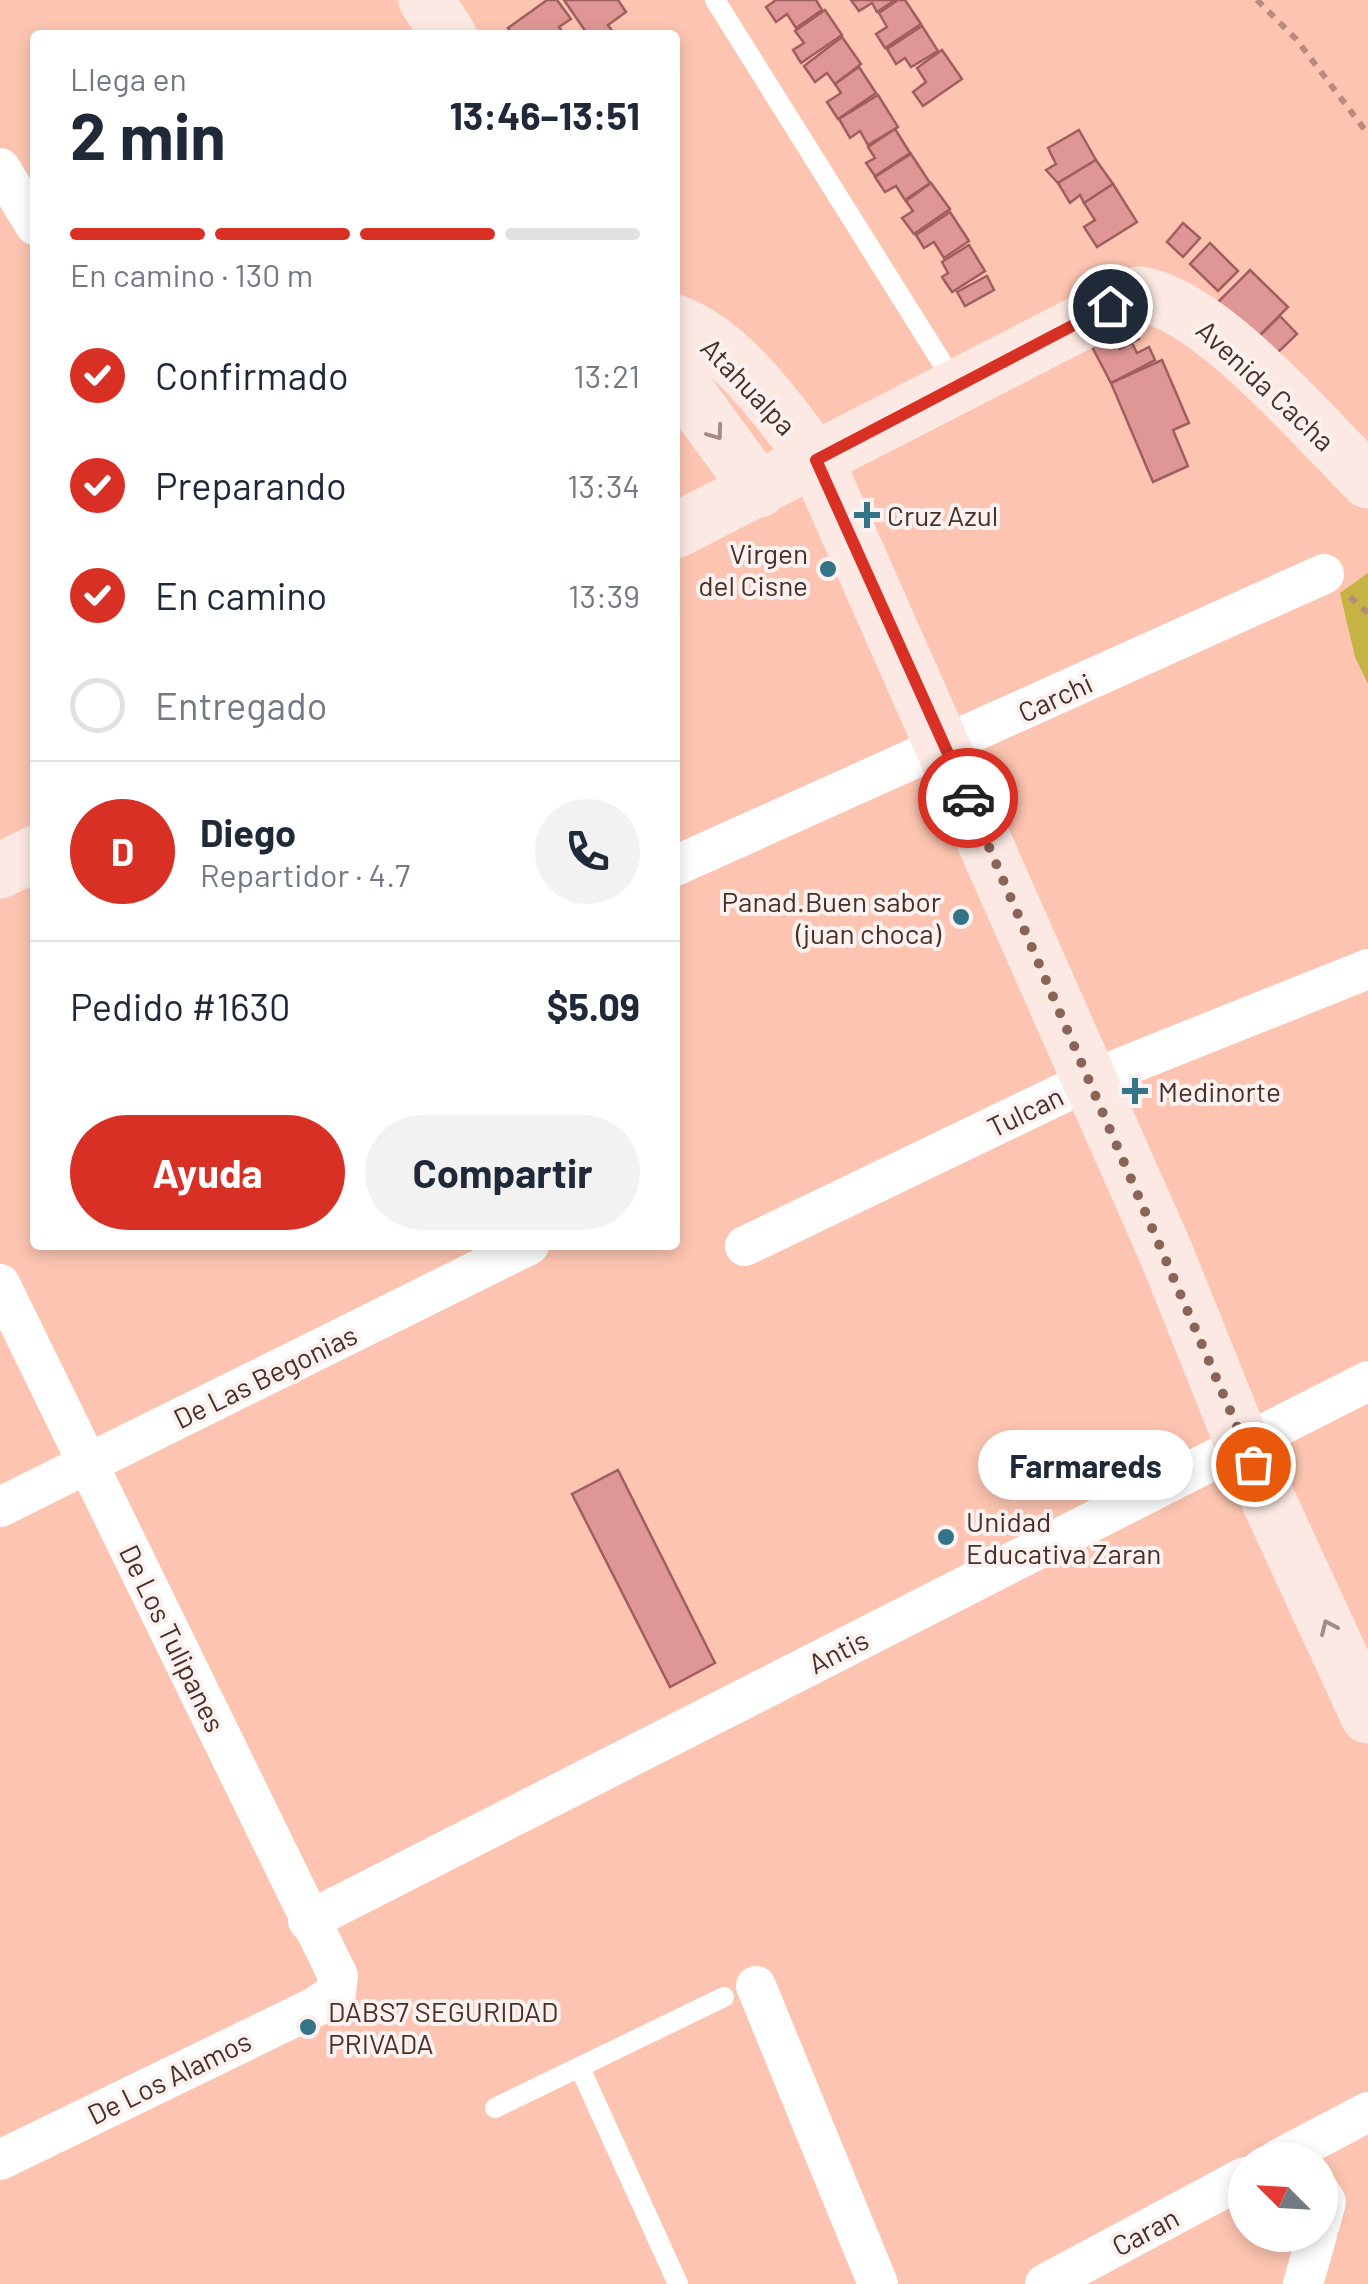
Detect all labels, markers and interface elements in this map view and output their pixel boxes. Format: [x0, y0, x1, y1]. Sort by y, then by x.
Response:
text: Llega en [70, 59, 187, 97]
text: 13:46–13:51 [449, 92, 640, 138]
text: 2 min [70, 95, 226, 173]
text: En camino · 130 m [70, 255, 313, 293]
pin [1068, 264, 1153, 349]
icon: home [1083, 279, 1138, 334]
street label: Avenida Cacha [1190, 312, 1342, 458]
street label: Atahualpa [694, 330, 804, 442]
icon: check [70, 348, 125, 403]
text: Confirmado [155, 352, 349, 398]
text: 13:21 [574, 356, 640, 394]
one-way arrow [705, 422, 722, 440]
icon: check [70, 458, 125, 513]
text: Preparando [155, 462, 347, 508]
text: 13:34 [567, 466, 640, 504]
place label: Cruz Azul [887, 498, 998, 532]
marker: Cruz Azul [856, 504, 878, 526]
place label: Virgen del Cisne [698, 536, 808, 602]
marker: Virgen del Cisne [817, 558, 839, 580]
icon: check [70, 568, 125, 623]
text: En camino [155, 572, 327, 618]
text: 13:39 [568, 576, 640, 614]
street label: Carchi [1012, 665, 1098, 729]
text: Entregado [155, 682, 327, 728]
courier [918, 748, 1018, 848]
icon: car [941, 771, 996, 826]
button: phone [535, 799, 640, 904]
text: Diego [200, 809, 296, 855]
text: D [111, 828, 134, 874]
text: Repartidor · 4.7 [200, 855, 410, 893]
place label: Panad.Buen sabor (juan choca) [722, 884, 942, 950]
marker: Panad.Buen sabor (juan choca) [950, 906, 972, 928]
text: Pedido #1630 [70, 983, 291, 1029]
text: $5.09 [547, 983, 640, 1029]
place label: Medinorte [1158, 1074, 1281, 1108]
street label: Tulcan [982, 1078, 1068, 1144]
marker: Medinorte [1122, 1078, 1148, 1104]
button: Ayuda [70, 1115, 345, 1230]
button: Compartir [365, 1115, 640, 1230]
street label: De Las Begonias [168, 1317, 362, 1435]
pin [1211, 1422, 1296, 1507]
callout: Farmareds [978, 1429, 1193, 1499]
icon: bag [1226, 1437, 1281, 1492]
text: Farmareds [1009, 1446, 1162, 1484]
place label: Unidad Educativa Zaran [966, 1504, 1161, 1570]
marker: Unidad Educativa Zaran [935, 1526, 957, 1548]
street label: De Los Tulipanes [113, 1539, 233, 1737]
one-way arrow [1320, 1619, 1340, 1637]
street label: Antis [802, 1622, 874, 1680]
place label: DABS7 SEGURIDAD PRIVADA [328, 1994, 558, 2060]
marker: DABS7 SEGURIDAD PRIVADA [297, 2016, 319, 2038]
street label: De Los Alamos [82, 2023, 256, 2131]
north arrow [1228, 2142, 1338, 2252]
map controls [1228, 2142, 1338, 2252]
street label: Caran [1106, 2199, 1184, 2263]

